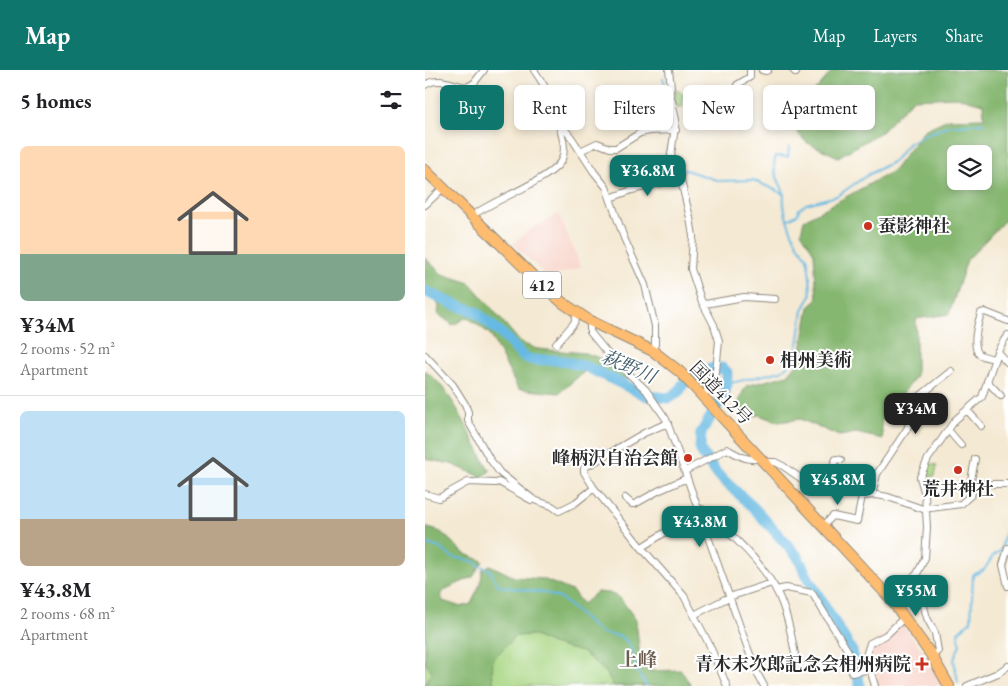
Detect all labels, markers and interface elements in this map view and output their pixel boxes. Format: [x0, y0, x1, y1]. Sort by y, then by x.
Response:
text: Map [25, 20, 70, 51]
text: Map [813, 24, 845, 47]
text: Layers [873, 24, 917, 47]
text: Share [945, 24, 983, 47]
chip: Buy [440, 85, 504, 130]
chip: Rent [514, 85, 585, 130]
chip: Filters [595, 85, 673, 130]
chip: New [683, 85, 753, 130]
chip: Apartment [763, 85, 875, 130]
icon: filters [377, 86, 405, 114]
text: 5 homes [20, 87, 92, 114]
map controls [947, 145, 992, 190]
button: layers [947, 145, 992, 190]
pin: ¥36.8M [607, 154, 689, 197]
text: ¥36.8M [621, 160, 675, 181]
icon: home [168, 178, 258, 268]
place label: 蚕影神社 [878, 214, 950, 237]
marker: 蚕影神社 [862, 220, 874, 232]
road number: 412 [523, 272, 561, 298]
text: ¥34M [20, 311, 75, 338]
text: 2 rooms · 52 m² [20, 338, 115, 359]
water label: 萩野川 [598, 344, 662, 390]
place label: 相州美術 [780, 348, 852, 371]
marker: 相州美術 [764, 354, 776, 366]
street label: 国道412号 [685, 356, 757, 429]
text: Apartment [20, 359, 88, 380]
pin: ¥34M [886, 392, 946, 435]
text: ¥34M [895, 398, 937, 419]
icon: home [168, 444, 258, 534]
place label: 峰柄沢自治会館 [552, 446, 678, 469]
marker: 峰柄沢自治会館 [682, 452, 694, 464]
pin: ¥45.8M [797, 464, 879, 506]
marker: 荒井神社 [952, 464, 964, 476]
text: ¥45.8M [811, 469, 865, 490]
place label: 荒井神社 [922, 477, 994, 500]
pin: ¥43.8M [659, 506, 741, 548]
text: ¥43.8M [673, 511, 727, 532]
pin: ¥55M [886, 574, 946, 617]
text: ¥43.8M [20, 576, 91, 603]
text: ¥55M [895, 580, 937, 601]
text: 2 rooms · 68 m² [20, 603, 115, 624]
text: Apartment [20, 624, 88, 645]
district label: 上峰 [619, 647, 657, 672]
place label: 青木末次郎記念会相州病院 [695, 652, 911, 675]
marker: 青木末次郎記念会相州病院 [915, 657, 929, 671]

